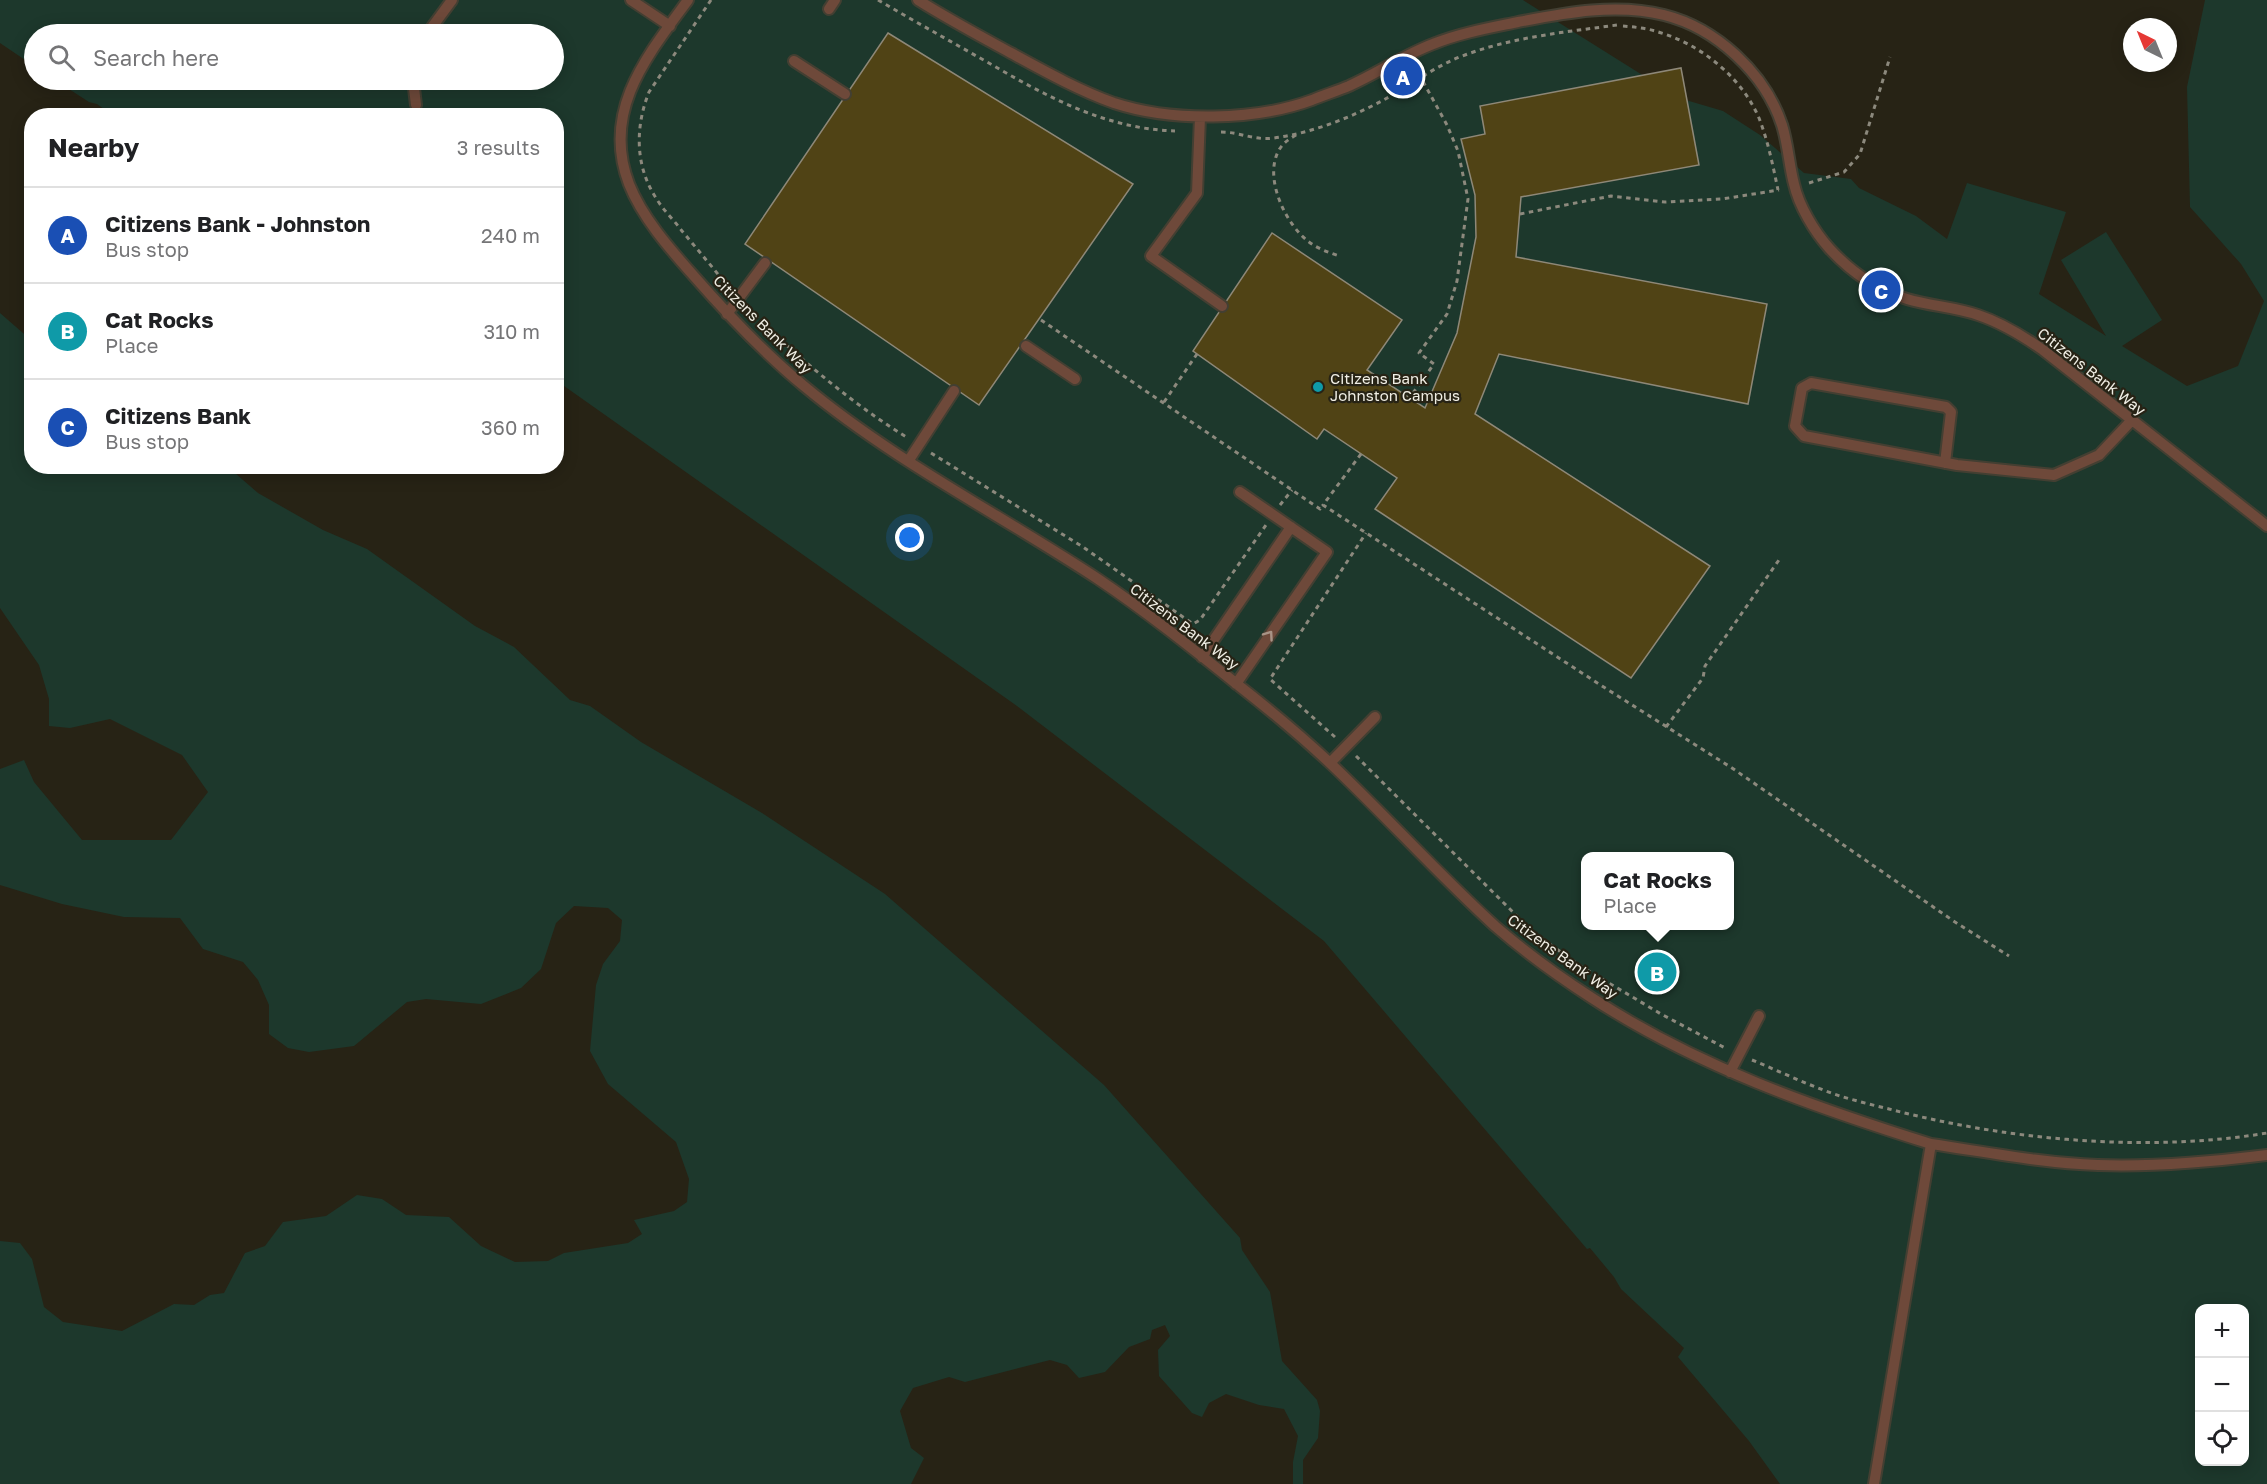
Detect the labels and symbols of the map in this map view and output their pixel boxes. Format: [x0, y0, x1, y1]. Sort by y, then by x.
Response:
north arrow [2123, 18, 2177, 72]
pin: A [1384, 54, 1422, 98]
pin: C [1862, 268, 1900, 312]
street label: Citizens Bank Way [710, 271, 816, 377]
street label: Citizens Bank Way [2034, 323, 2150, 419]
place label: Citizens Bank Johnston Campus [1330, 369, 1460, 404]
marker: Citizens Bank Johnston Campus [1311, 380, 1325, 394]
your location [895, 523, 924, 552]
street label: Citizens Bank Way [1127, 579, 1244, 673]
one-way arrow [1262, 631, 1273, 642]
street label: Citizens Bank Way [1504, 910, 1622, 1002]
pin: B [1638, 950, 1676, 994]

